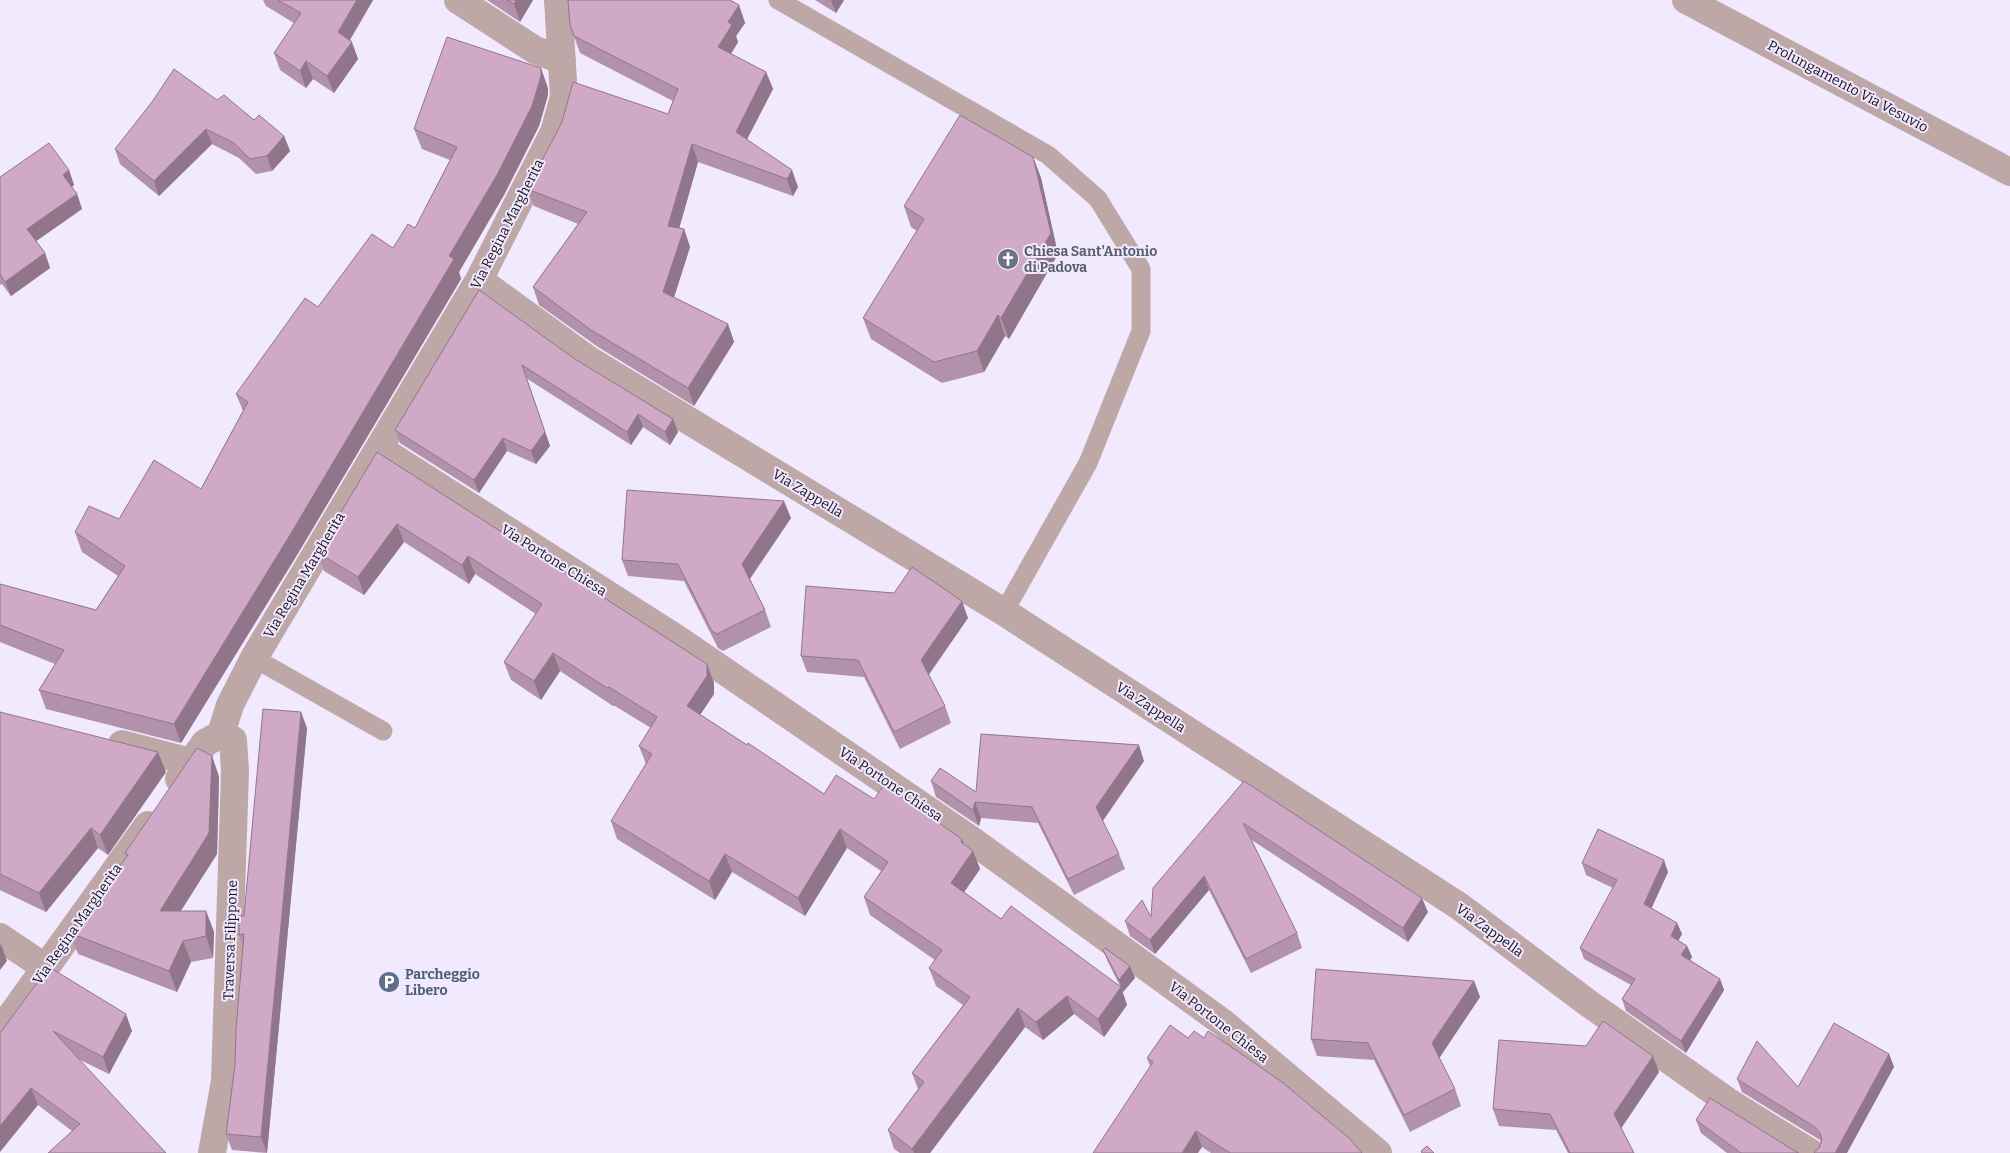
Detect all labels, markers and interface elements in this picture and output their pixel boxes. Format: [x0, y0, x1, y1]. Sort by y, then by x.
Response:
street label: Prolungamento Via Vesuvio [1765, 37, 1931, 136]
street label: Via Regina Margherita [467, 156, 548, 292]
place label: Chiesa Sant'Antonio di Padova [1024, 243, 1157, 276]
church icon: Chiesa Sant'Antonio di Padova [996, 247, 1020, 271]
street label: Via Zappella [769, 466, 847, 521]
street label: Via Regina Margherita [260, 509, 349, 641]
street label: Via Portone Chiesa [498, 521, 610, 600]
street label: Via Zappella [1113, 679, 1189, 736]
street label: Via Portone Chiesa [836, 743, 946, 826]
street label: Via Regina Margherita [29, 860, 126, 988]
street label: Traversa Filippone [220, 880, 241, 1000]
street label: Via Zappella [1452, 900, 1527, 961]
place label: Parcheggio Libero [405, 966, 480, 999]
parking icon: Parcheggio Libero [377, 970, 401, 994]
street label: Via Portone Chiesa [1166, 978, 1272, 1067]

